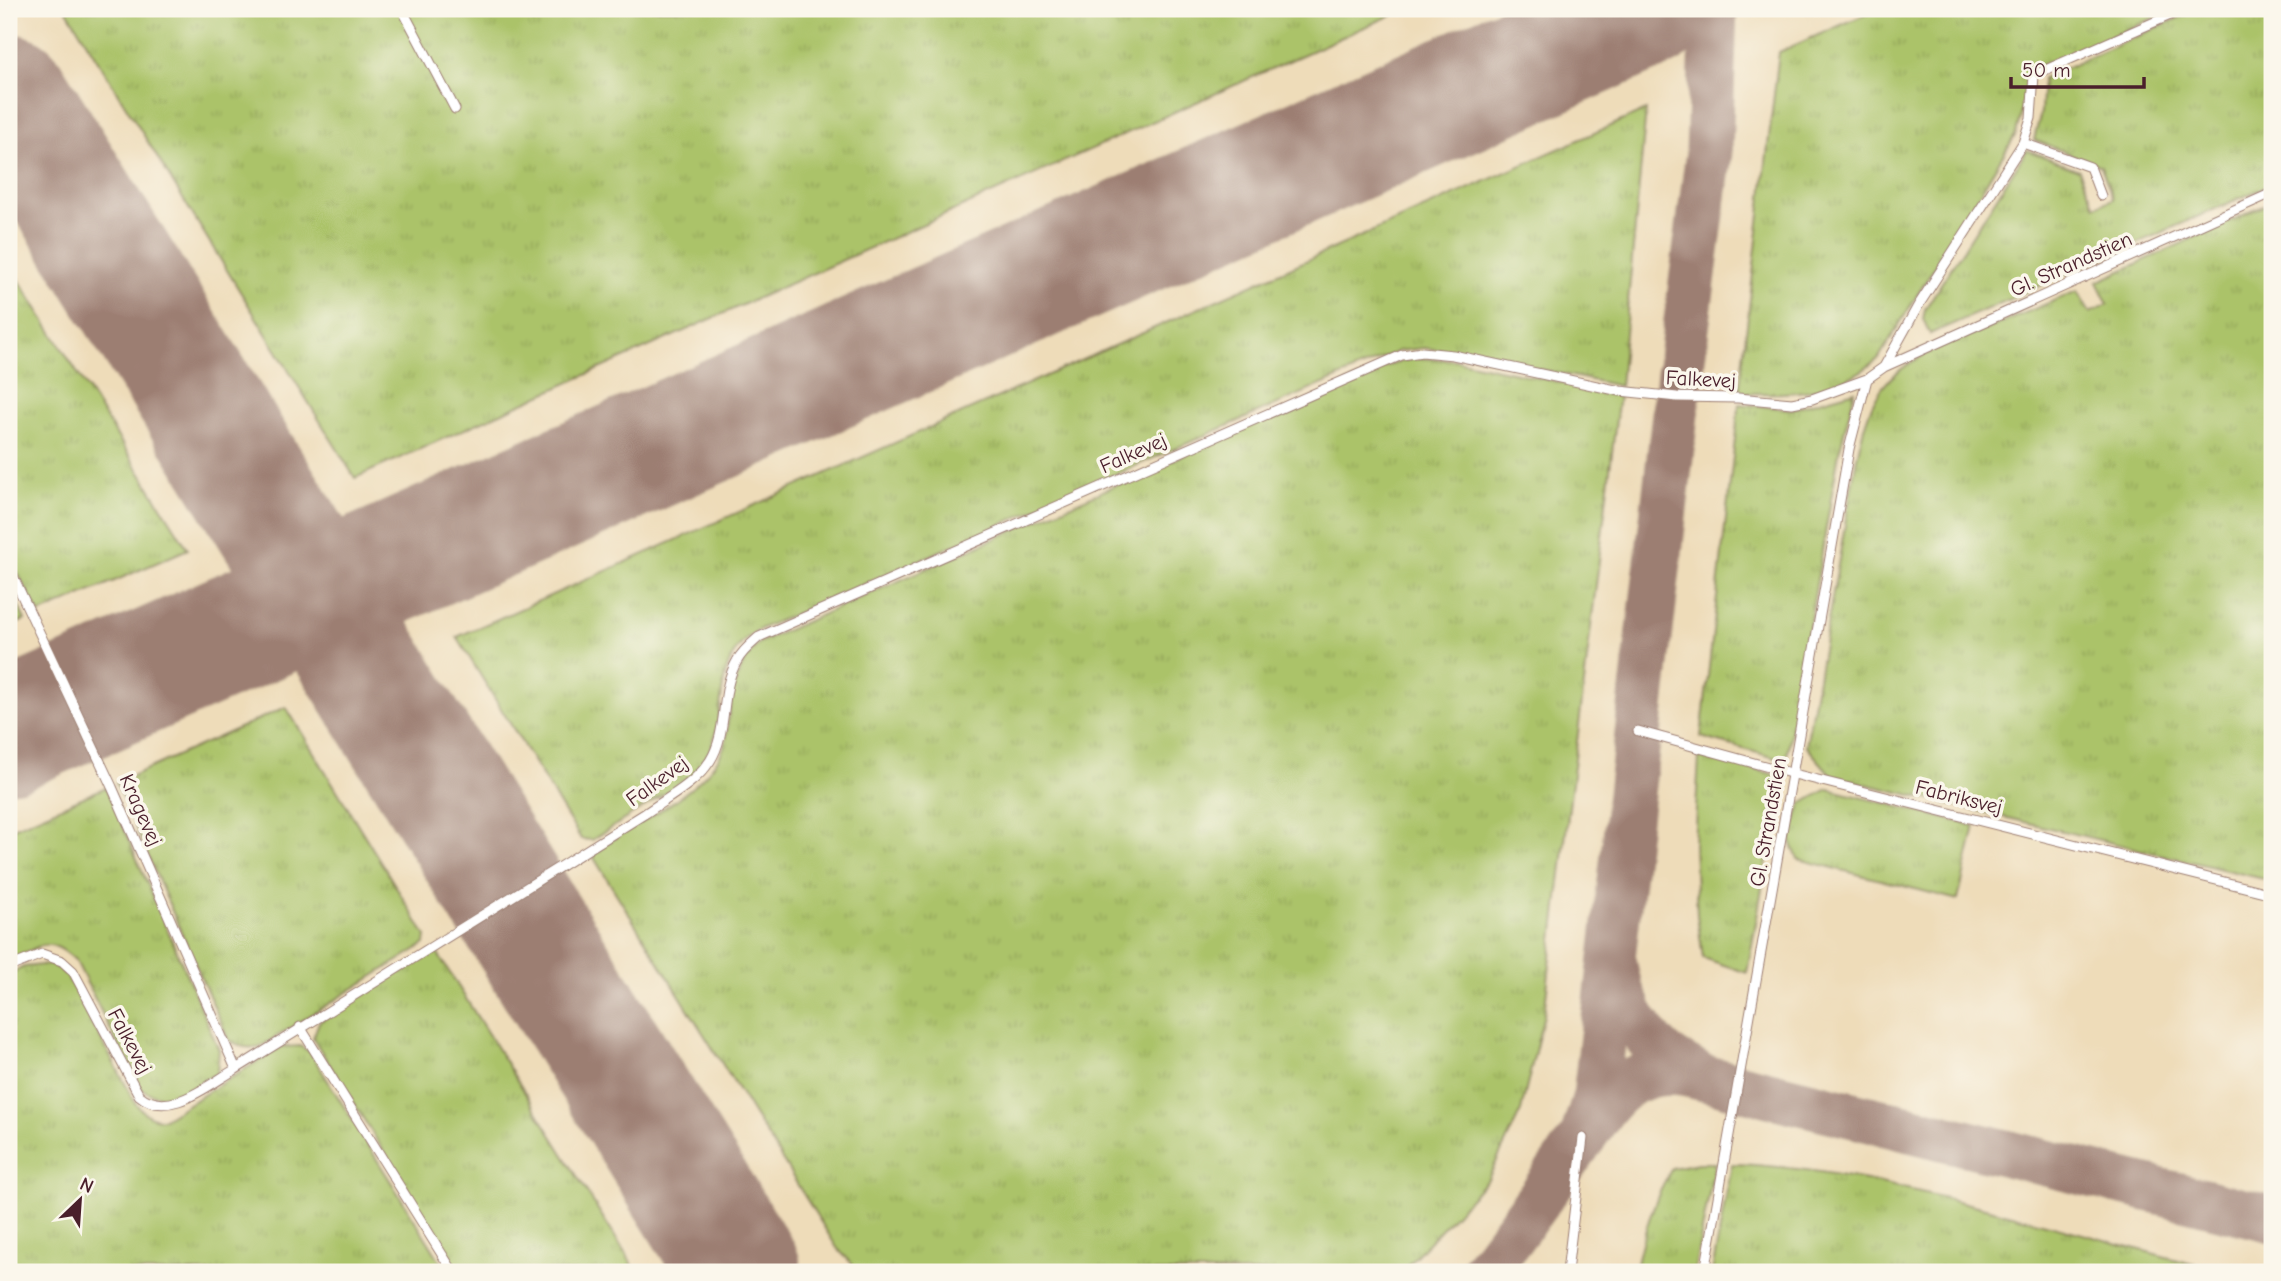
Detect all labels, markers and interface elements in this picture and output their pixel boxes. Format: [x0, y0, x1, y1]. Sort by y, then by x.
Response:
scale bar [2011, 46, 2144, 90]
text: 50 m [2022, 58, 2071, 82]
street label: Gl. Strandstien [2006, 226, 2136, 302]
street label: Falkevej [1665, 365, 1737, 393]
street label: Falkevej [1096, 428, 1170, 478]
street label: Falkevej [621, 751, 693, 811]
street label: Gl. Strandstien [1745, 756, 1791, 888]
street label: Kragevej [115, 770, 167, 850]
street label: Fabriksvej [1913, 775, 2005, 819]
street label: Falkevej [103, 1004, 157, 1078]
north arrow [46, 1166, 116, 1236]
text: N [76, 1173, 97, 1198]

